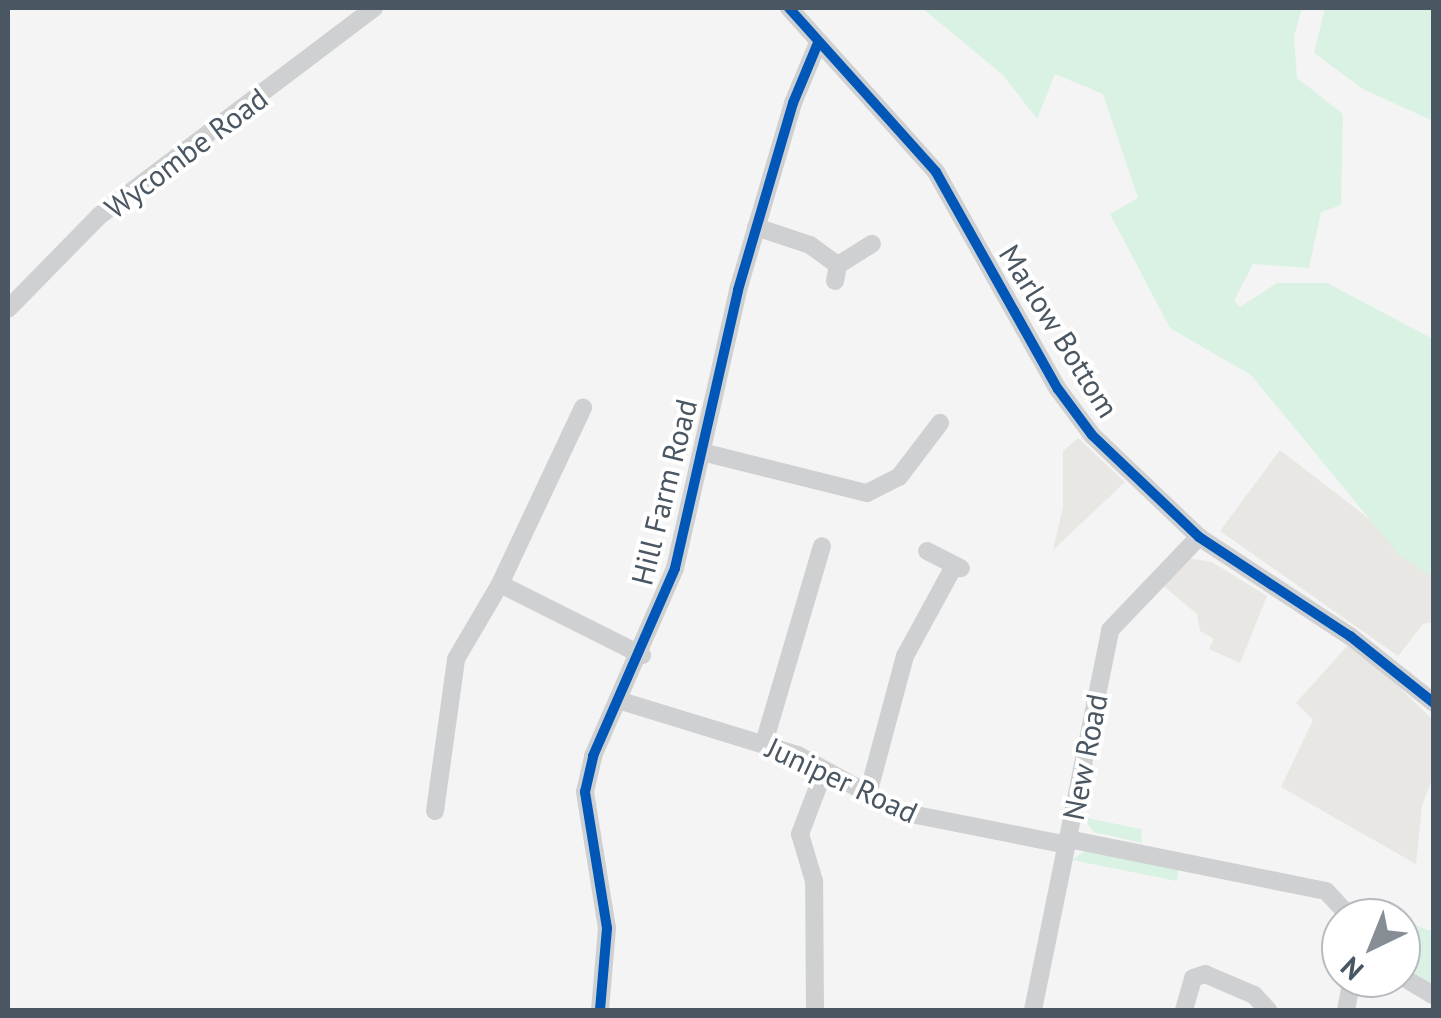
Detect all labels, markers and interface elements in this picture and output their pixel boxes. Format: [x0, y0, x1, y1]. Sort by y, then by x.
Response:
street label: Wycombe Road [98, 80, 274, 226]
street label: Marlow Bottom [991, 238, 1127, 424]
street label: Hill Farm Road [624, 395, 704, 589]
street label: New Road [1055, 690, 1115, 824]
street label: Juniper Road [761, 729, 923, 831]
north arrow [1321, 898, 1421, 998]
text: N [1332, 949, 1371, 989]

